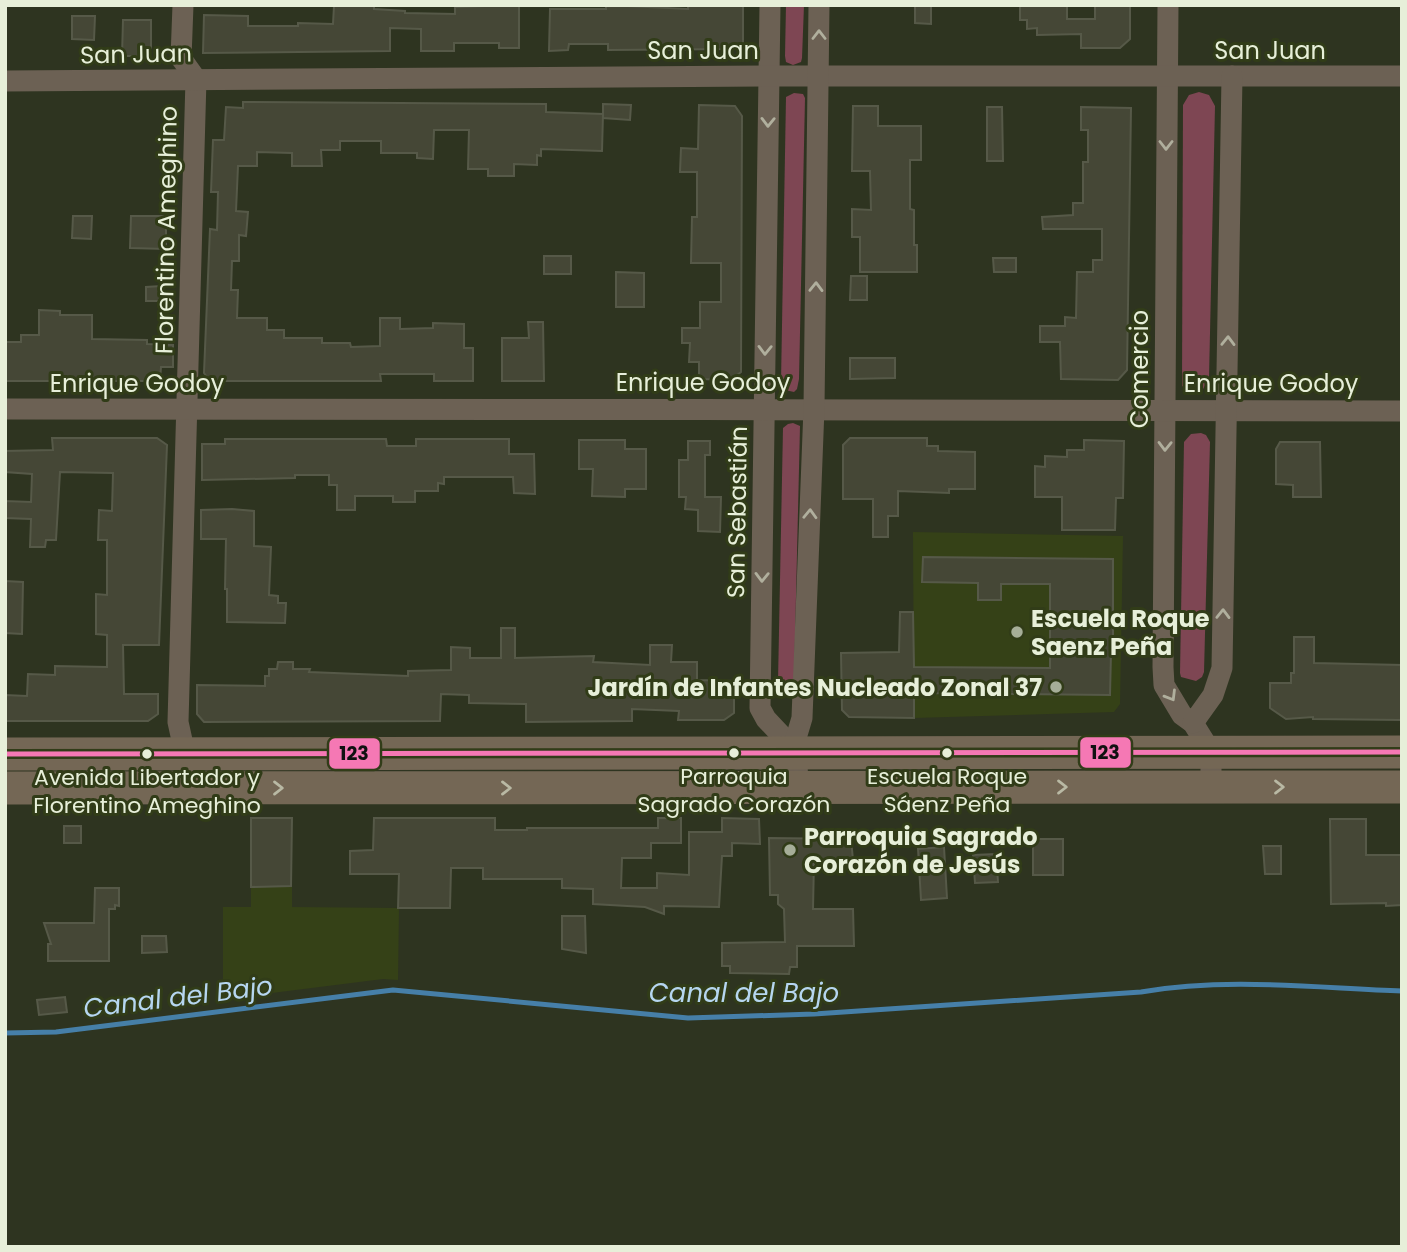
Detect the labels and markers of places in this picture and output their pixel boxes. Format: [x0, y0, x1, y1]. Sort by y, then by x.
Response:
place label: Escuela Roque Saenz Peña [1031, 602, 1210, 663]
marker: Escuela Roque Saenz Peña [1009, 624, 1025, 640]
place label: Jardín de Infantes Nucleado Zonal 37 [588, 671, 1042, 704]
marker: Jardín de Infantes Nucleado Zonal 37 [1048, 679, 1064, 695]
marker: Parroquia Sagrado Corazón [727, 746, 741, 760]
marker: Escuela Roque Sáenz Peña [940, 746, 954, 760]
marker: Avenida Libertador y Florentino Ameghino [140, 747, 154, 761]
place label: Parroquia Sagrado Corazón [638, 761, 830, 820]
place label: Escuela Roque Sáenz Peña [867, 761, 1027, 820]
place label: Avenida Libertador y Florentino Ameghino [33, 762, 261, 821]
place label: Parroquia Sagrado Corazón de Jesús [804, 820, 1038, 881]
marker: Parroquia Sagrado Corazón de Jesús [782, 842, 798, 858]

